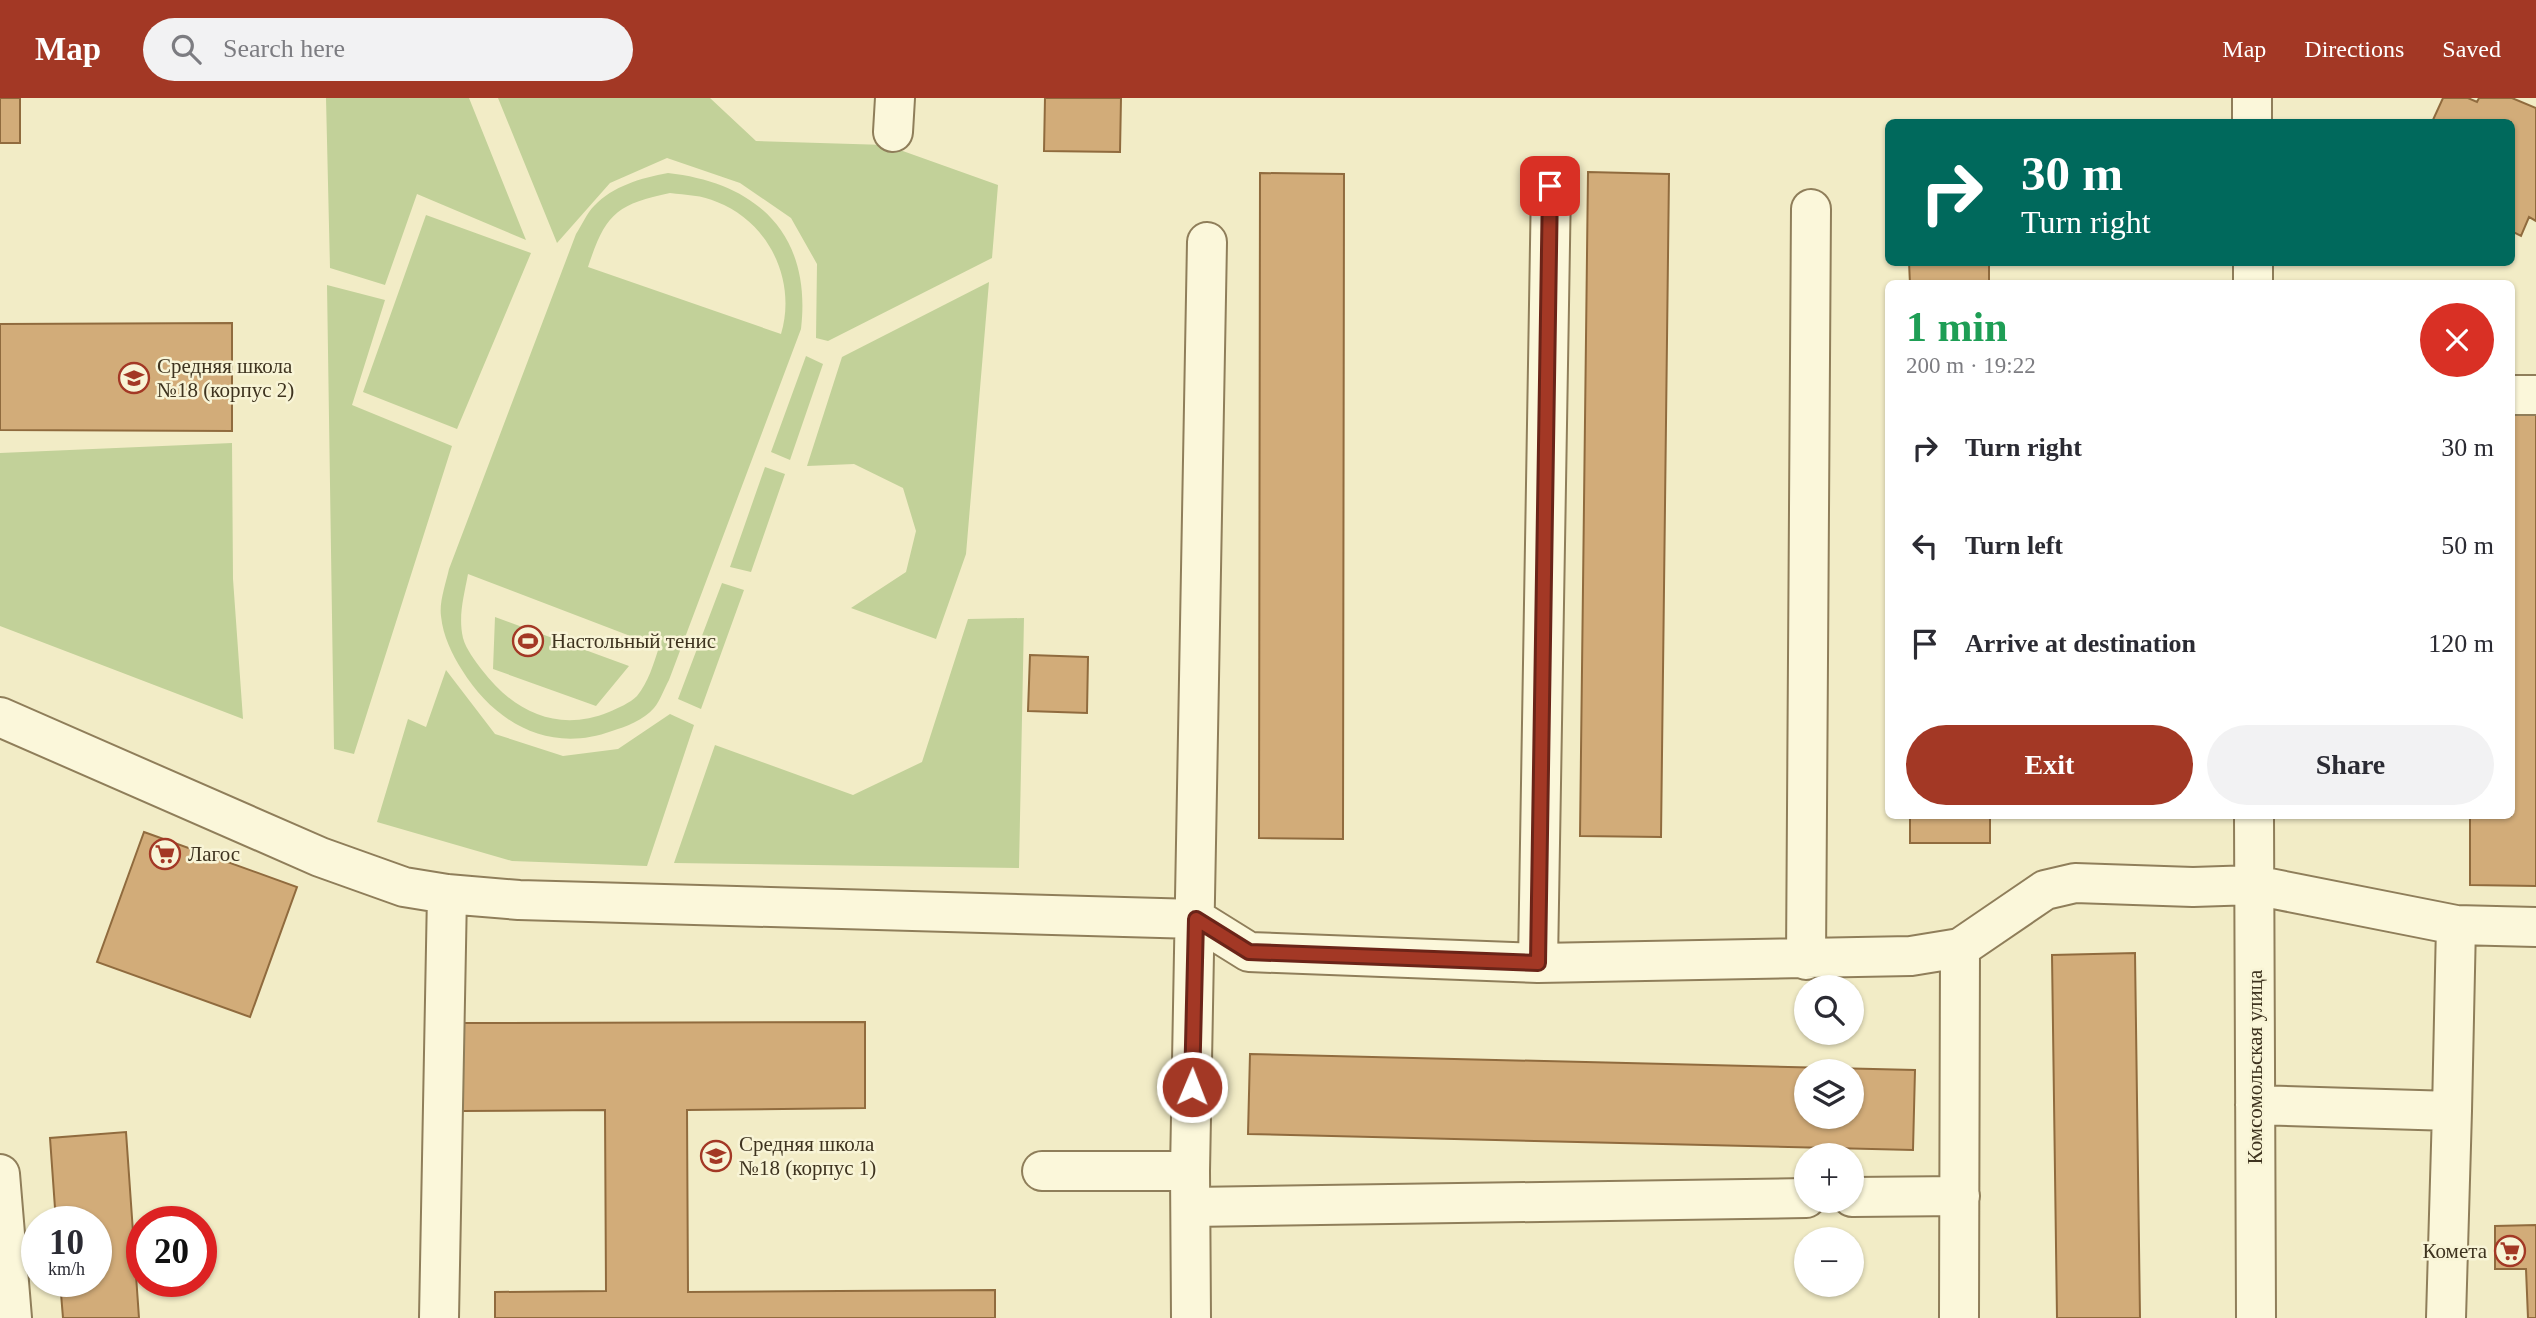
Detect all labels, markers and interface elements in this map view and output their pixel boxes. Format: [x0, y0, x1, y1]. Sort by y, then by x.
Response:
search box [143, 18, 633, 81]
icon: search [167, 30, 205, 68]
text: Map [35, 31, 101, 67]
text: Search here [223, 34, 345, 63]
text: Map [2222, 36, 2266, 62]
text: Directions [2304, 36, 2404, 62]
text: Saved [2442, 36, 2501, 62]
text: 30 m [2021, 146, 2123, 201]
icon: right [1906, 147, 1997, 238]
pin [1520, 156, 1580, 216]
icon: arrive [1531, 167, 1569, 205]
text: Turn right [2021, 204, 2151, 240]
button: close [2420, 303, 2494, 377]
text: 1 min [1906, 304, 2008, 350]
text: 200 m · 19:22 [1906, 353, 2036, 378]
place label: Средняя школа №18 (корпус 2) [157, 354, 294, 402]
school or university icon: Средняя школа №18 (корпус 2) [117, 361, 151, 395]
icon: right [1906, 429, 1944, 467]
text: Turn right [1965, 433, 2082, 462]
text: 30 m [2441, 433, 2494, 462]
icon: left [1906, 527, 1944, 565]
text: Turn left [1965, 531, 2063, 560]
text: 50 m [2441, 531, 2494, 560]
sports icon: Настольный тенис [511, 624, 545, 658]
icon: arrive [1906, 625, 1944, 663]
place label: Настольный тенис [551, 629, 716, 653]
text: Arrive at destination [1965, 629, 2196, 658]
text: 120 m [2428, 629, 2494, 658]
button: Exit [1906, 725, 2193, 805]
button: Share [2207, 725, 2494, 805]
supermarket icon: Лагос [148, 837, 182, 871]
place label: Лагос [188, 842, 240, 866]
street label: Комсомольская улица [2243, 969, 2267, 1164]
map controls [1794, 975, 1864, 1297]
button: search [1794, 975, 1864, 1045]
position arrow [1155, 1050, 1229, 1124]
button: layers [1794, 1059, 1864, 1129]
place label: Средняя школа №18 (корпус 1) [739, 1132, 876, 1180]
school or university icon: Средняя школа №18 (корпус 1) [699, 1139, 733, 1173]
button: + [1794, 1143, 1864, 1213]
speed limit sign: 20 [126, 1206, 217, 1297]
text: 10 [49, 1223, 84, 1262]
button: − [1794, 1227, 1864, 1297]
supermarket icon: Комета [2493, 1234, 2527, 1268]
place label: Комета [2423, 1239, 2488, 1263]
text: km/h [48, 1259, 85, 1279]

